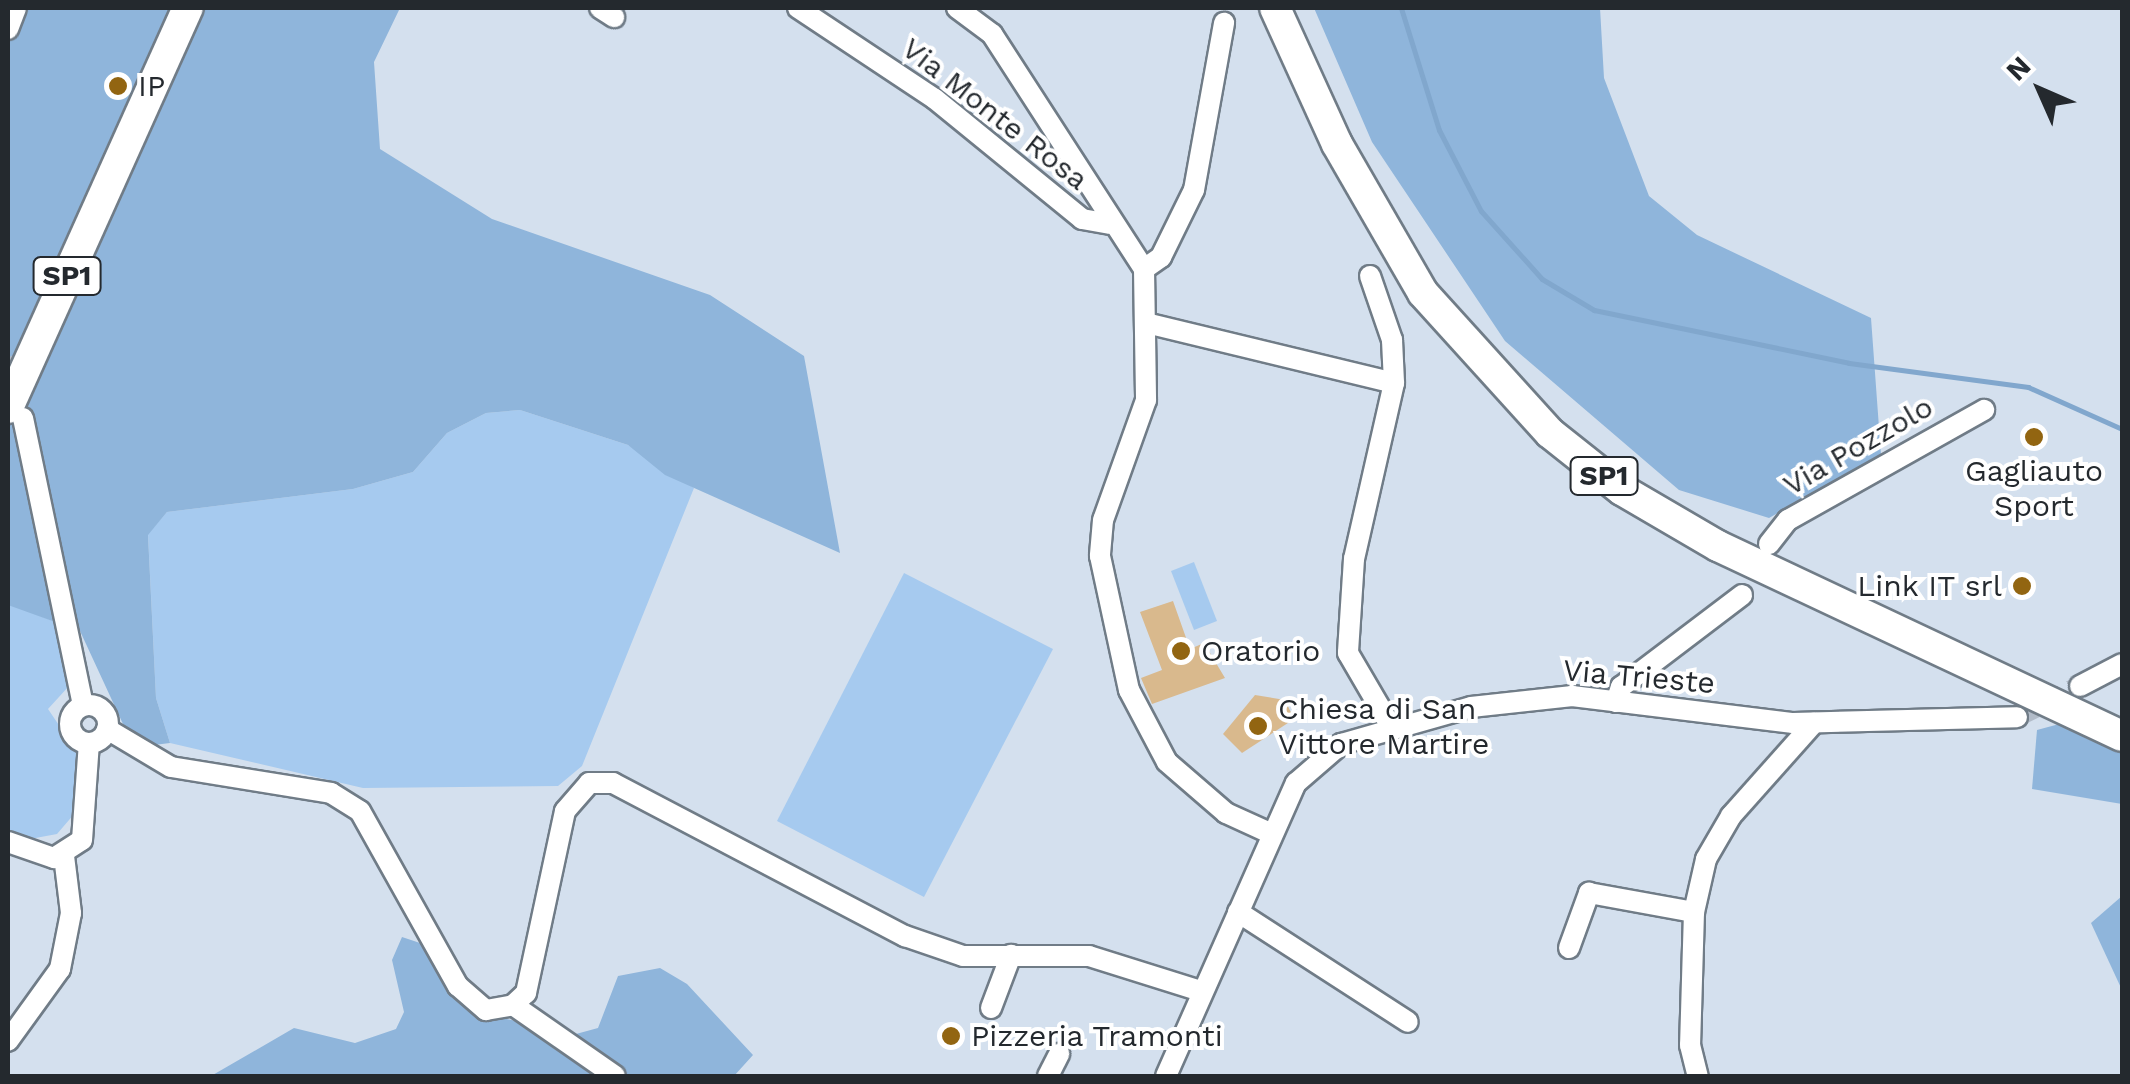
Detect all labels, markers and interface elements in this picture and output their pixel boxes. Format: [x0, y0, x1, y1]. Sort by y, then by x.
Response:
street label: Via Monte Rosa [895, 30, 1095, 198]
north arrow [1990, 40, 2090, 140]
text: N [1999, 49, 2037, 87]
place label: IP [138, 68, 165, 104]
marker: IP [107, 75, 129, 97]
road number: SP1 [32, 253, 102, 299]
street label: Via Pozzolo [1777, 389, 1939, 503]
marker: Gagliauto Sport [2023, 426, 2045, 448]
road number: SP1 [1569, 453, 1639, 499]
place label: Gagliauto Sport [1965, 453, 2103, 524]
place label: Link IT srl [1856, 568, 2002, 604]
marker: Link IT srl [2011, 575, 2033, 597]
place label: Oratorio [1201, 633, 1320, 669]
marker: Oratorio [1170, 640, 1192, 662]
street label: Via Trieste [1561, 652, 1717, 702]
place label: Chiesa di San Vittore Martire [1278, 691, 1489, 762]
marker: Chiesa di San Vittore Martire [1247, 715, 1269, 737]
place label: Pizzeria Tramonti [971, 1018, 1224, 1054]
marker: Pizzeria Tramonti [940, 1025, 962, 1047]

